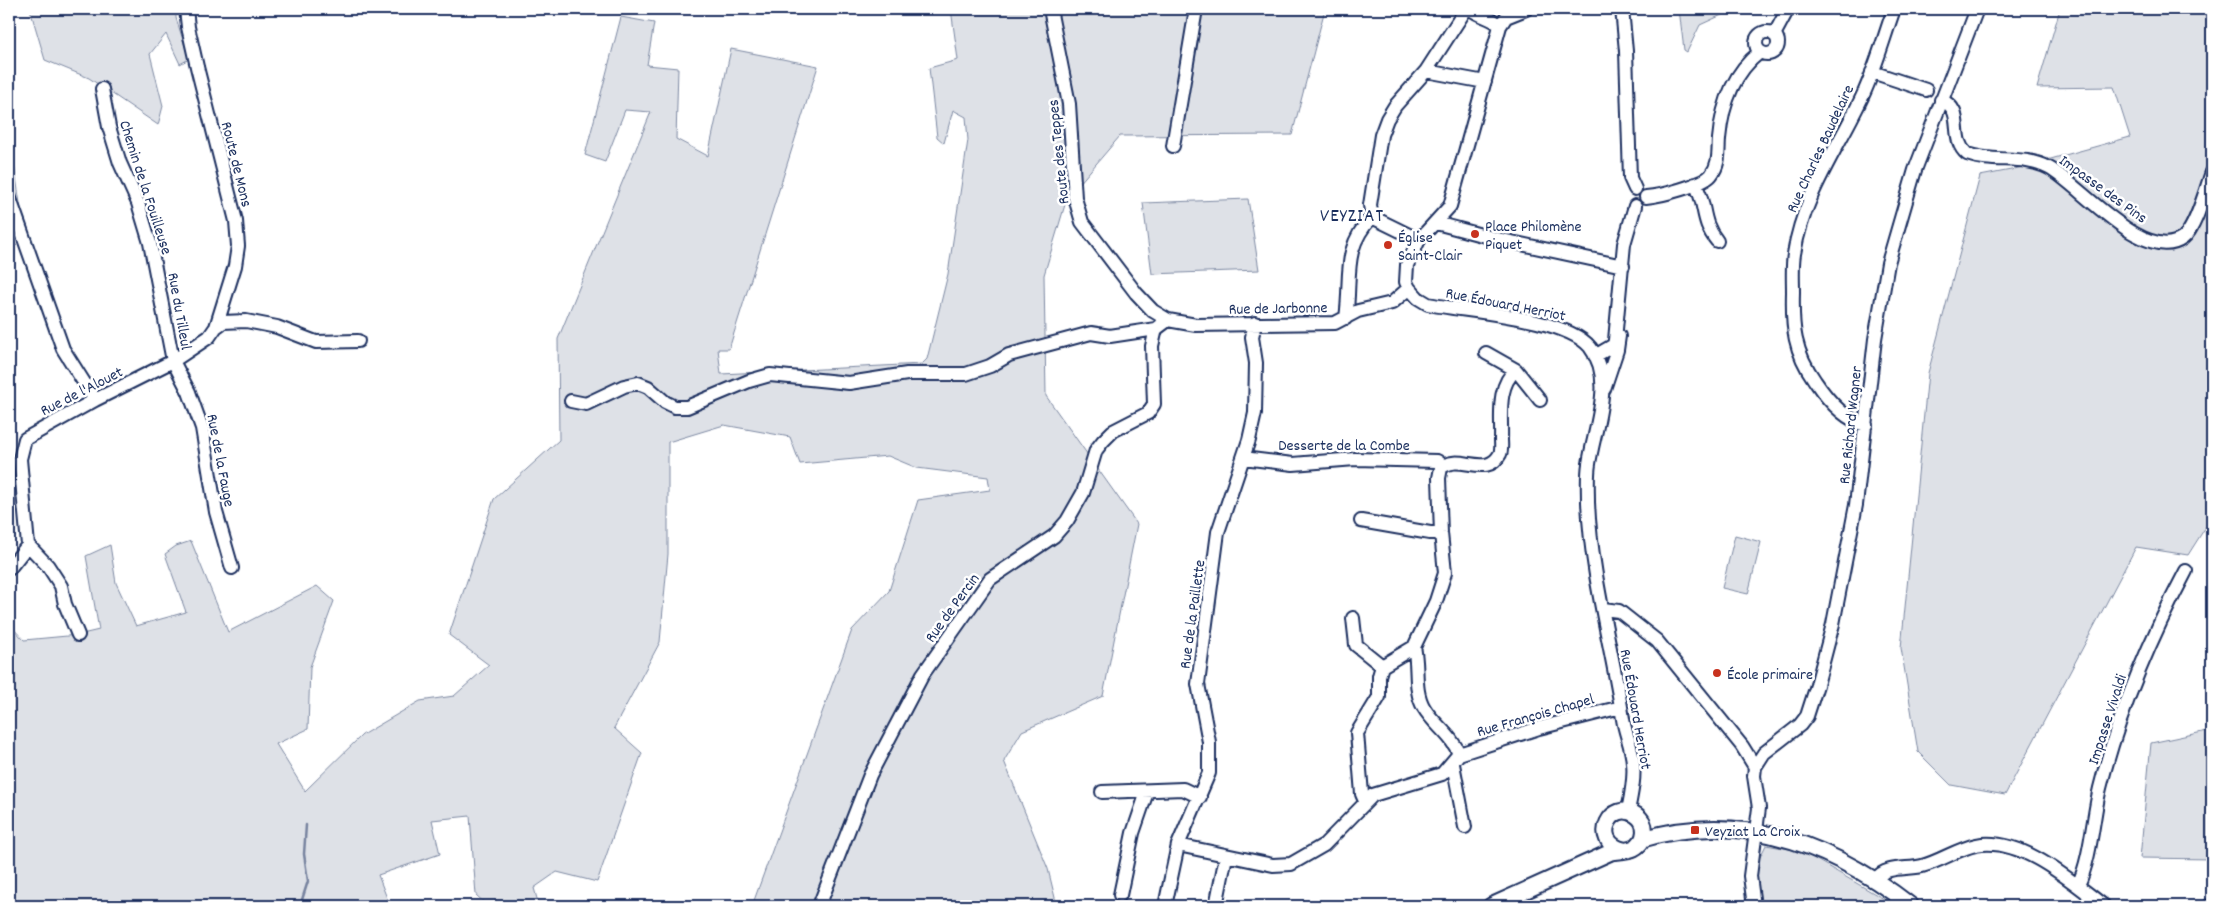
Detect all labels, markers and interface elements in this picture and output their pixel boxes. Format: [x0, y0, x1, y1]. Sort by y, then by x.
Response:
street label: Rue Charles Baudelaire [1781, 81, 1861, 217]
street label: Route des Teppes [1043, 98, 1076, 205]
street label: Chemin de la Fouilleuse [112, 118, 177, 258]
street label: Route de Mons [214, 119, 257, 210]
street label: Impasse des Pins [2054, 150, 2152, 230]
district label: VEYZIAT [1320, 204, 1384, 231]
place label: Place Philomène Piquet [1485, 216, 1581, 257]
place label: Église Saint-Clair [1398, 227, 1462, 268]
marker: Place Philomène Piquet [1469, 228, 1481, 240]
marker: Église Saint-Clair [1382, 239, 1394, 251]
street label: Rue du Tilleul [160, 271, 197, 352]
street label: Rue Édouard Herriot [1444, 283, 1568, 328]
street label: Rue de Jarbonne [1228, 297, 1328, 322]
street label: Rue de l'Alouet [37, 361, 128, 423]
street label: Rue Richard Wagner [1834, 365, 1869, 485]
street label: Rue de la Fauge [199, 412, 240, 509]
street label: Desserte de la Combe [1278, 435, 1410, 458]
street label: Rue de la Paillette [1174, 558, 1213, 670]
street label: Rue de Percin [920, 569, 986, 648]
street label: Rue Édouard Herriot [1613, 647, 1656, 772]
place label: École primaire [1727, 664, 1813, 687]
marker: École primaire [1711, 667, 1723, 679]
street label: Impasse Vivaldi [2083, 671, 2134, 768]
street label: Rue François Chapel [1474, 689, 1597, 744]
place label: Veyziat La Croix [1705, 821, 1800, 844]
marker: Veyziat La Croix [1689, 824, 1701, 836]

